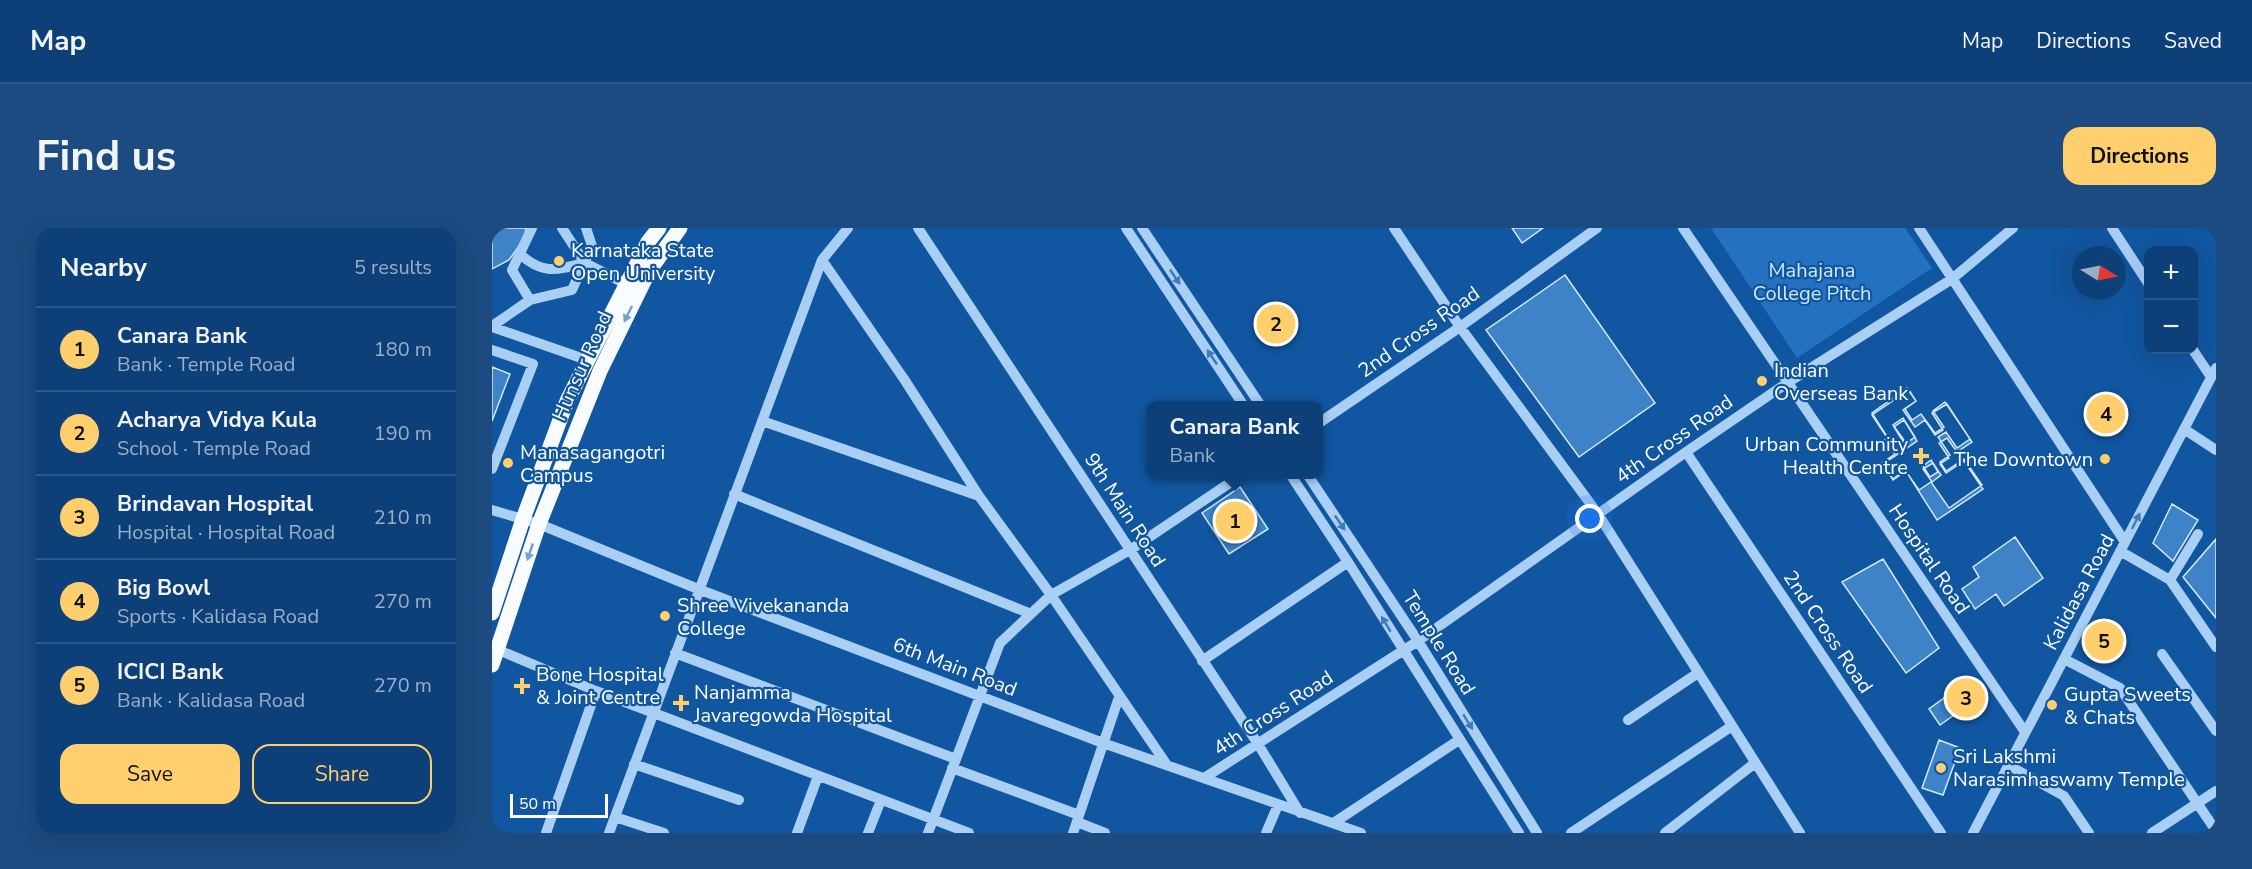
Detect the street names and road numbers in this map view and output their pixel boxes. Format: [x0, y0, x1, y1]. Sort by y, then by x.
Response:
street label: 2nd Cross Road [1353, 280, 1485, 384]
street label: Hunsur Road [546, 307, 618, 425]
street label: 4th Cross Road [1610, 388, 1738, 490]
street label: 9th Main Road [1078, 448, 1172, 572]
street label: Hospital Road [1882, 499, 1976, 619]
street label: Kalidasa Road [2037, 529, 2121, 655]
street label: 2nd Cross Road [1777, 565, 1879, 699]
street label: Temple Road [1396, 586, 1482, 700]
street label: 6th Main Road [889, 631, 1021, 703]
street label: 4th Cross Road [1208, 664, 1338, 762]

